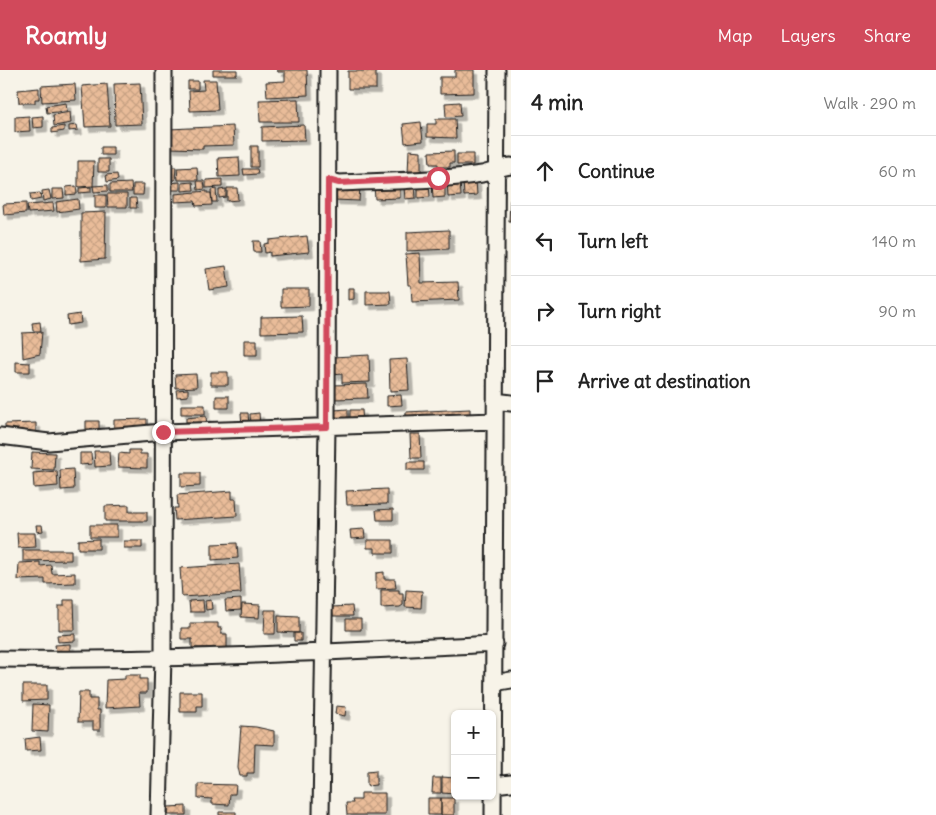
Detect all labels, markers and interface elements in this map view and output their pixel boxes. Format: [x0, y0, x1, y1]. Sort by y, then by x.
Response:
text: Roamly [25, 20, 107, 50]
text: Map [717, 24, 752, 47]
text: Layers [780, 24, 836, 47]
text: Share [864, 24, 911, 47]
text: 4 min [531, 89, 583, 116]
text: Walk · 290 m [824, 93, 916, 113]
icon: ahead [531, 157, 559, 185]
text: Continue [578, 159, 655, 183]
text: 60 m [878, 161, 916, 181]
route start [427, 167, 450, 190]
icon: left [531, 227, 559, 255]
text: Turn left [578, 229, 648, 253]
text: 140 m [872, 231, 916, 251]
icon: right [531, 297, 559, 325]
text: Turn right [578, 299, 661, 323]
text: 90 m [878, 301, 916, 321]
icon: arrive [531, 367, 559, 395]
text: Arrive at destination [578, 369, 751, 393]
route end [152, 421, 175, 444]
map controls [451, 710, 496, 800]
button: + [451, 710, 496, 755]
button: − [451, 755, 496, 800]

